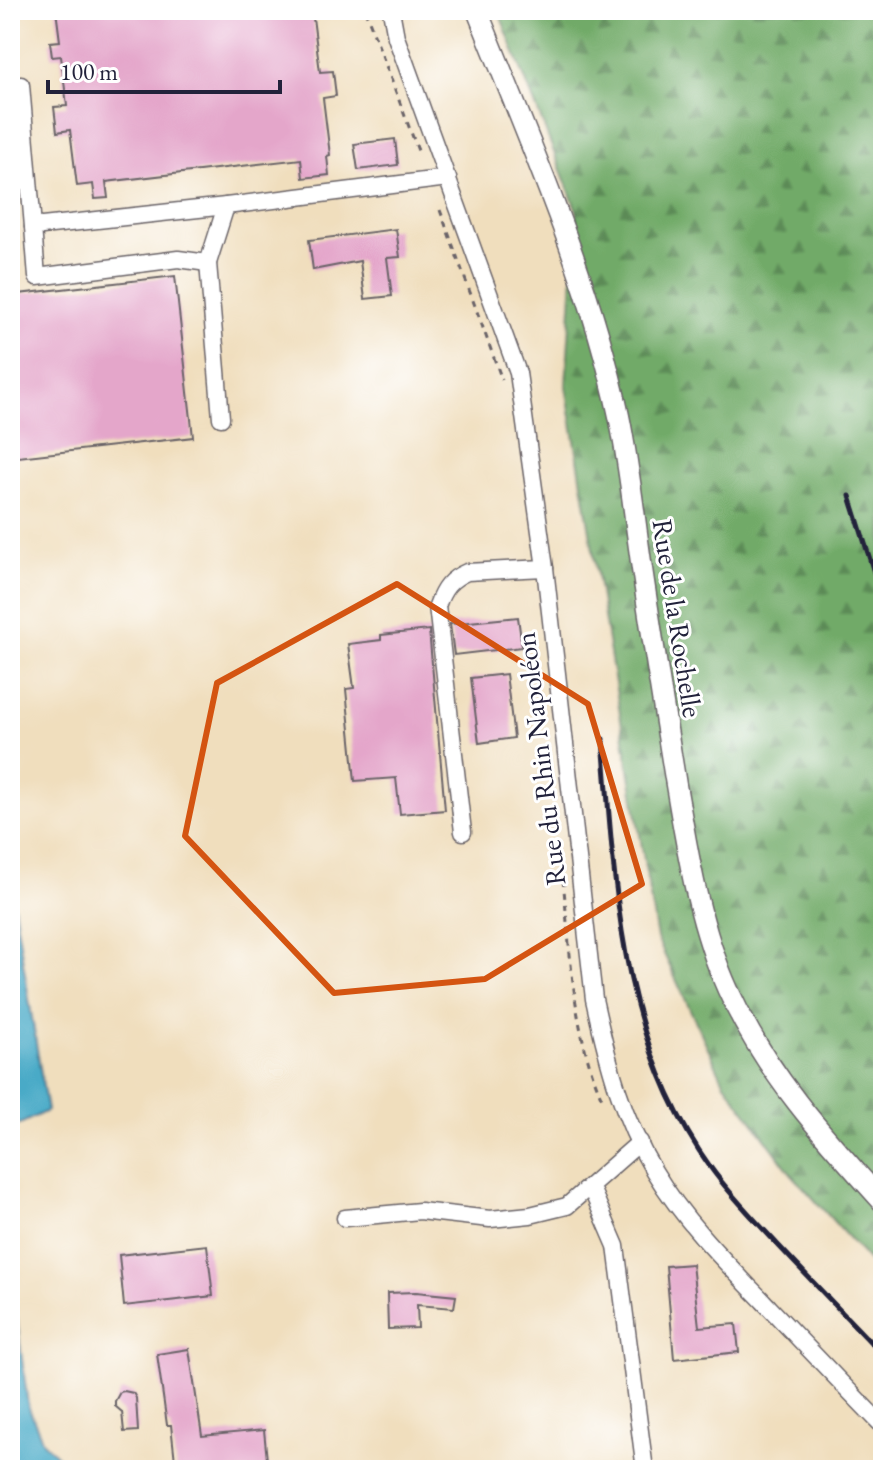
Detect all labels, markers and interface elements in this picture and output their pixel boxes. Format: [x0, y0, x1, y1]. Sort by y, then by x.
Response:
scale bar [48, 44, 280, 94]
text: 100 m [60, 56, 118, 87]
street label: Rue de la Rochelle [645, 516, 711, 720]
street label: Rue du Rhin Napoléon [507, 630, 573, 888]

